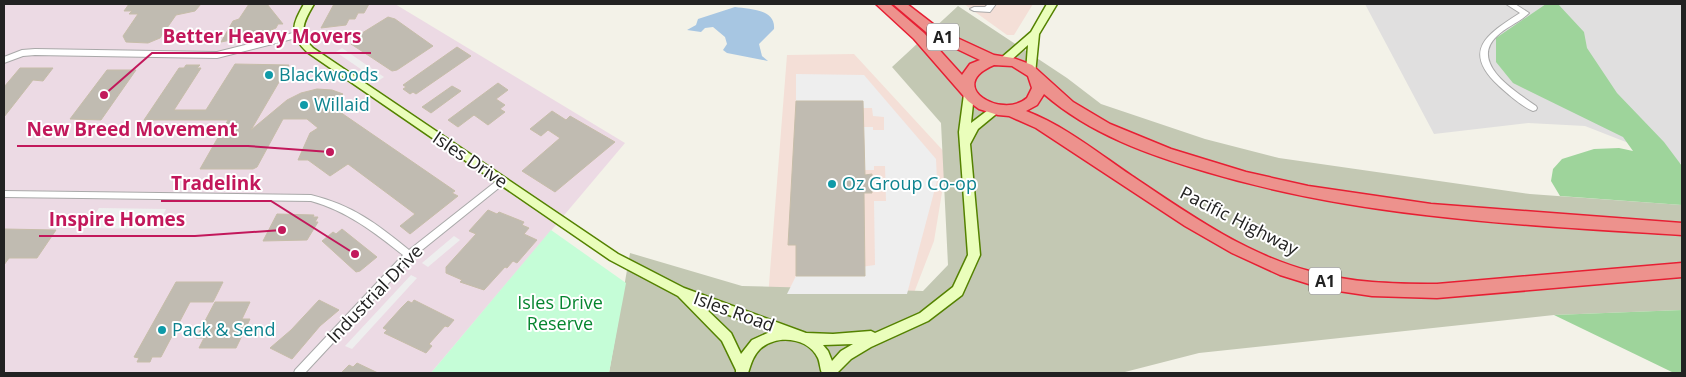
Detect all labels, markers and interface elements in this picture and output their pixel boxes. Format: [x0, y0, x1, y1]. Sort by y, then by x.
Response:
callout: Better Heavy Movers [152, 19, 371, 53]
text: Better Heavy Movers [163, 23, 361, 49]
road number: A1 [927, 24, 959, 51]
place label: Blackwoods [279, 62, 378, 86]
marker: Blackwoods [263, 69, 275, 81]
place label: Willaid [314, 92, 370, 116]
marker: Willaid [298, 99, 310, 111]
callout: New Breed Movement [17, 112, 248, 146]
text: New Breed Movement [26, 116, 238, 142]
street label: Isles Drive [428, 125, 513, 193]
callout: Tradelink [161, 167, 271, 201]
text: Tradelink [171, 170, 261, 196]
place label: Oz Group Co-op [842, 171, 977, 195]
marker: Oz Group Co-op [826, 178, 838, 190]
street label: Pacific Highway [1176, 180, 1303, 261]
callout: Inspire Homes [39, 202, 195, 236]
text: Inspire Homes [49, 206, 185, 232]
street label: Industrial Drive [321, 239, 427, 348]
road number: A1 [1309, 268, 1341, 294]
street label: Isles Road [691, 285, 778, 337]
park label: Isles Drive Reserve [517, 290, 603, 335]
place label: Pack & Send [172, 317, 275, 341]
marker: Pack & Send [156, 324, 168, 336]

